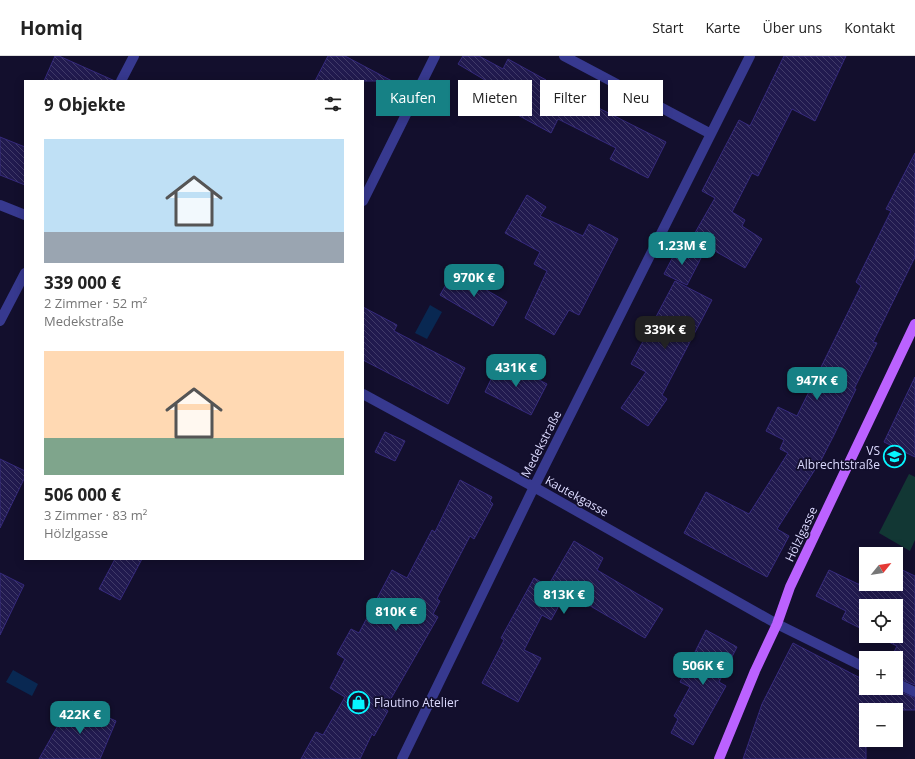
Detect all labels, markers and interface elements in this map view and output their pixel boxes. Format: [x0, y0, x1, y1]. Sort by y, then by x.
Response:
text: Homiq [20, 15, 83, 41]
text: Start [652, 18, 684, 37]
text: Karte [706, 18, 740, 37]
text: Über uns [762, 18, 822, 37]
text: Kontakt [844, 18, 895, 37]
chip: Kaufen [376, 80, 450, 116]
chip: Mieten [458, 80, 532, 116]
chip: Filter [540, 80, 600, 116]
chip: Neu [608, 80, 663, 116]
text: 9 Objekte [44, 93, 126, 116]
icon: filters [322, 93, 344, 115]
icon: home [158, 165, 230, 237]
pin: 1.23M € [645, 232, 719, 266]
text: 1.23M € [657, 236, 707, 254]
pin: 970K € [441, 264, 507, 298]
text: 970K € [453, 268, 495, 286]
text: 339 000 € [44, 271, 121, 294]
text: 2 Zimmer · 52 m² [44, 294, 147, 312]
text: Medekstraße [44, 312, 124, 330]
pin: 339K € [632, 316, 698, 350]
text: 339K € [644, 320, 686, 338]
pin: 431K € [483, 354, 549, 388]
text: 431K € [495, 358, 537, 376]
pin: 947K € [784, 367, 850, 401]
text: 947K € [796, 371, 838, 389]
icon: home [158, 377, 230, 449]
street label: Medekstraße [517, 407, 565, 481]
place label: VS Albrechtstraße [797, 442, 880, 473]
school or university icon: VS Albrechtstraße [882, 444, 908, 470]
street label: Kautekgasse [542, 472, 612, 521]
text: 506 000 € [44, 483, 121, 506]
street label: Hölzlgasse [781, 503, 821, 564]
text: 3 Zimmer · 83 m² [44, 506, 147, 524]
text: Hölzlgasse [44, 524, 108, 542]
north arrow [859, 547, 903, 591]
map controls [859, 547, 903, 747]
pin: 813K € [531, 581, 597, 615]
text: 813K € [543, 585, 585, 603]
pin: 810K € [363, 598, 429, 632]
button: locate [859, 599, 903, 643]
text: 810K € [375, 602, 417, 620]
button: + [859, 651, 903, 695]
pin: 506K € [670, 652, 736, 686]
text: 506K € [682, 656, 724, 674]
shop icon: Flautino Atelier [345, 689, 371, 715]
place label: Flautino Atelier [374, 694, 459, 711]
pin: 422K € [47, 701, 113, 735]
button: − [859, 703, 903, 747]
text: 422K € [59, 705, 101, 723]

